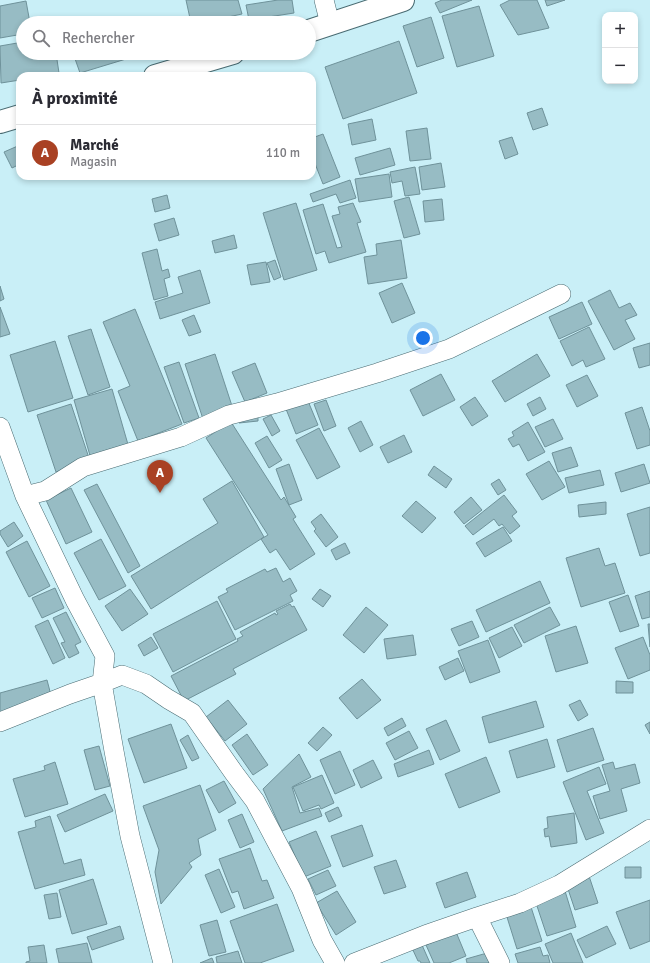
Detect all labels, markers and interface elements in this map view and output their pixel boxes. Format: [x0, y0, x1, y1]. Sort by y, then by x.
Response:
map controls [602, 12, 638, 84]
button: + [602, 12, 638, 48]
search box [16, 16, 316, 60]
icon: search [30, 27, 52, 49]
text: Rechercher [62, 29, 135, 47]
button: − [602, 48, 638, 84]
text: À proximité [32, 88, 118, 109]
text: Marché [70, 136, 119, 154]
text: A [41, 145, 49, 161]
text: 110 m [266, 145, 300, 161]
text: Magasin [70, 154, 117, 170]
your location [413, 328, 433, 348]
pin: A [147, 460, 173, 493]

